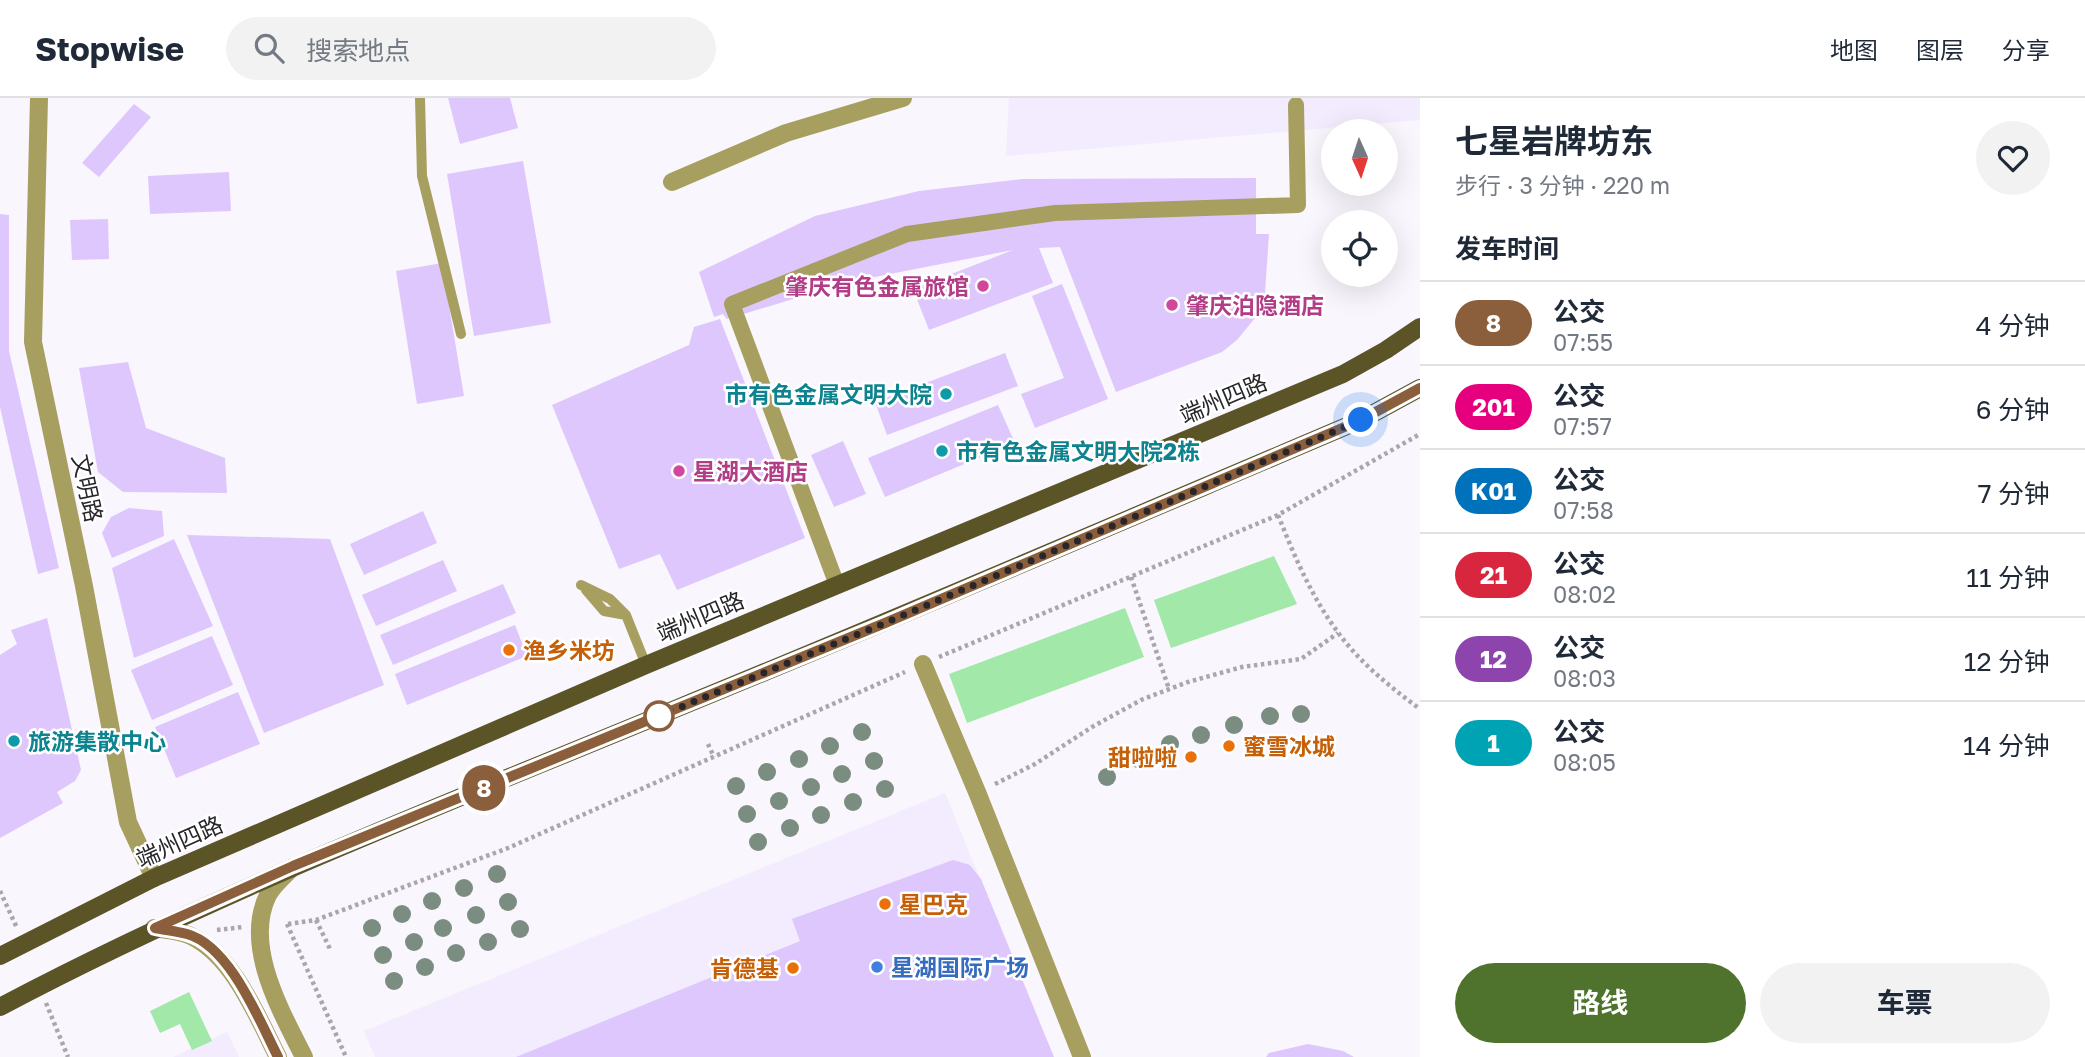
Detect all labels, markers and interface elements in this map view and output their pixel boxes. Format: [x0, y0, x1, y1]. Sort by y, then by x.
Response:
search box [226, 17, 716, 80]
text: Stopwise [35, 29, 184, 68]
icon: search [250, 29, 288, 67]
text: 搜索地点 [306, 35, 410, 66]
text: 地图 [1830, 35, 1878, 64]
text: 图层 [1916, 35, 1964, 64]
text: 分享 [2002, 35, 2050, 64]
north arrow [1321, 119, 1398, 196]
map controls [1321, 119, 1398, 287]
text: 七星岩牌坊东 [1455, 121, 1653, 160]
button: heart [1976, 121, 2050, 195]
text: 步行 · 3 分钟 · 220 m [1455, 171, 1670, 199]
button: locate [1321, 210, 1398, 287]
text: 发车时间 [1455, 233, 1559, 264]
place label: 肇庆有色金属旅馆 [785, 272, 969, 300]
marker: 肇庆有色金属旅馆 [975, 278, 991, 294]
place label: 肇庆泊隐酒店 [1186, 291, 1324, 319]
text: 公交 [1553, 296, 1605, 327]
marker: 肇庆泊隐酒店 [1164, 297, 1180, 313]
text: 8 [1486, 308, 1501, 337]
text: 4 分钟 [1976, 310, 2050, 341]
text: 07:55 [1553, 328, 1613, 356]
street label: 端州四路 [1175, 367, 1271, 429]
place label: 市有色金属文明大院 [725, 380, 932, 408]
text: 公交 [1553, 380, 1605, 411]
marker: 市有色金属文明大院 [938, 386, 954, 402]
text: 201 [1472, 392, 1515, 421]
text: 6 分钟 [1976, 394, 2050, 425]
your location [1343, 402, 1378, 437]
text: 07:57 [1553, 412, 1612, 440]
place label: 市有色金属文明大院2栋 [956, 437, 1200, 465]
marker: 市有色金属文明大院2栋 [934, 443, 950, 459]
street label: 文明路 [67, 451, 109, 525]
place label: 星湖大酒店 [693, 457, 808, 485]
marker: 星湖大酒店 [671, 463, 687, 479]
text: 公交 [1553, 464, 1605, 495]
text: K01 [1471, 476, 1516, 505]
text: 7 分钟 [1978, 478, 2050, 509]
text: 07:58 [1553, 496, 1614, 524]
text: 公交 [1553, 548, 1605, 579]
text: 21 [1480, 560, 1507, 589]
text: 11 分钟 [1966, 562, 2050, 593]
text: 08:02 [1553, 580, 1616, 608]
street label: 端州四路 [652, 585, 748, 647]
text: 公交 [1553, 632, 1605, 663]
place label: 渔乡米坊 [523, 636, 615, 664]
marker: 渔乡米坊 [501, 642, 517, 658]
text: 12 [1480, 644, 1507, 673]
text: 12 分钟 [1964, 646, 2050, 677]
text: 08:03 [1553, 664, 1616, 692]
unlabelled marker [644, 701, 674, 731]
text: 公交 [1553, 716, 1605, 747]
place label: 旅游集散中心 [28, 727, 166, 755]
text: 1 [1487, 728, 1500, 757]
text: 14 分钟 [1963, 730, 2050, 761]
place label: 蜜雪冰城 [1243, 732, 1335, 760]
marker: 旅游集散中心 [6, 733, 22, 749]
marker: 蜜雪冰城 [1221, 738, 1237, 754]
place label: 甜啦啦 [1108, 743, 1177, 771]
text: 08:05 [1553, 748, 1616, 776]
marker: 甜啦啦 [1183, 749, 1199, 765]
line badge: 8 [461, 765, 507, 811]
text: 8 [476, 773, 492, 802]
street label: 端州四路 [131, 810, 227, 872]
place label: 星巴克 [899, 890, 968, 918]
marker: 星巴克 [877, 896, 893, 912]
place label: 星湖国际广场 [891, 953, 1029, 981]
place label: 肯德基 [710, 954, 779, 982]
marker: 星湖国际广场 [869, 959, 885, 975]
marker: 肯德基 [785, 960, 801, 976]
button: 路线 [1455, 963, 1746, 1043]
button: 车票 [1760, 963, 2050, 1043]

